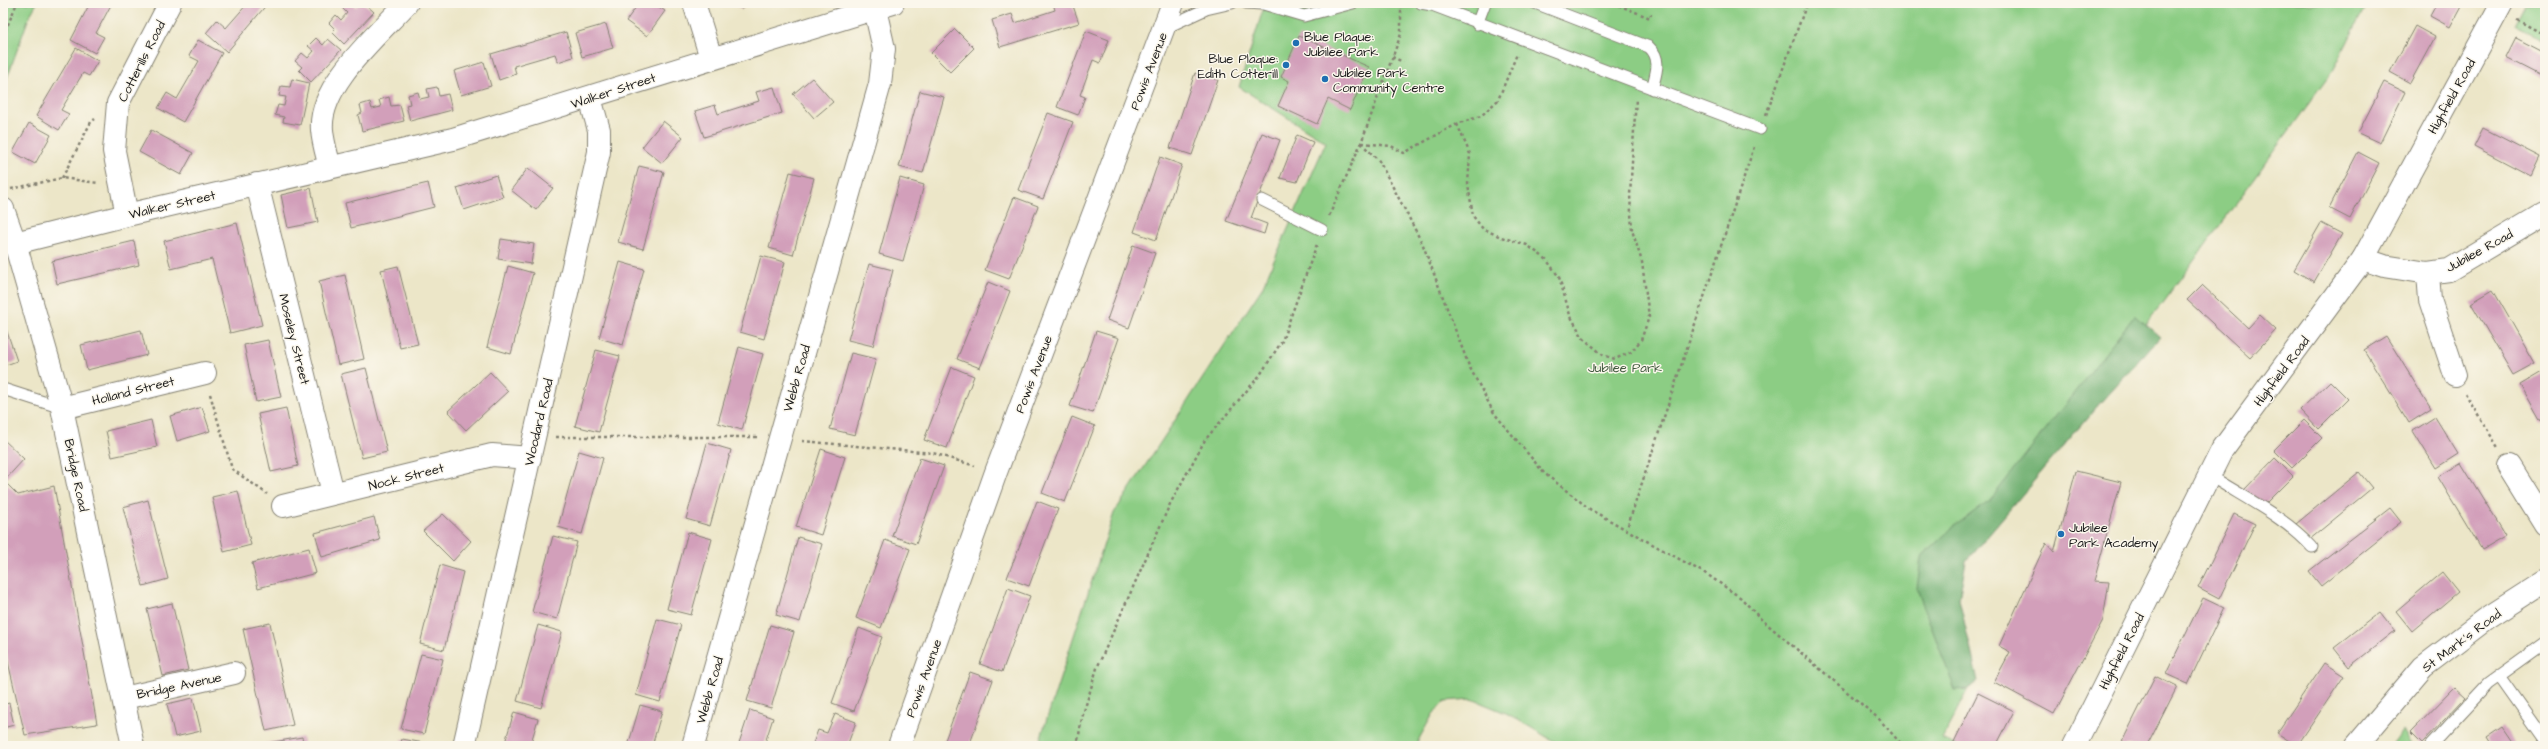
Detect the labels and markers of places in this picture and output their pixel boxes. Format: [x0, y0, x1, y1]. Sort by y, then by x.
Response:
place label: Blue Plaque: Jubilee Park [1304, 28, 1378, 61]
marker: Blue Plaque: Jubilee Park [1291, 38, 1301, 48]
place label: Blue Plaque: Edith Cotterill [1197, 50, 1278, 83]
marker: Blue Plaque: Edith Cotterill [1281, 60, 1291, 70]
place label: Jubilee Park Community Centre [1333, 64, 1445, 98]
marker: Jubilee Park Community Centre [1320, 74, 1330, 84]
place label: Jubilee Park Academy [2069, 519, 2158, 553]
marker: Jubilee Park Academy [2056, 529, 2066, 539]

